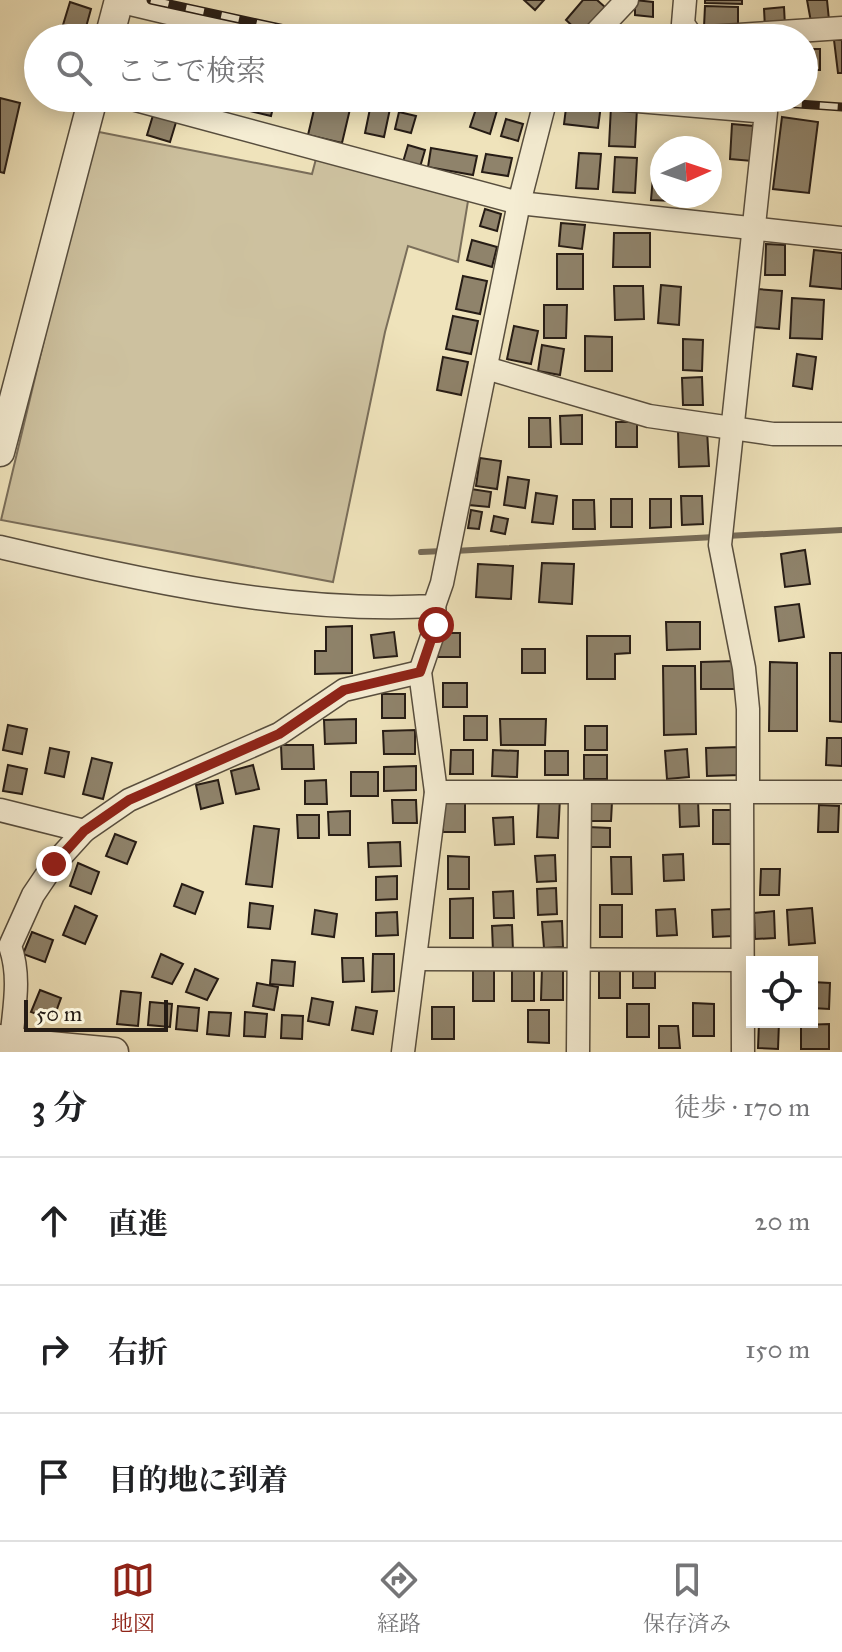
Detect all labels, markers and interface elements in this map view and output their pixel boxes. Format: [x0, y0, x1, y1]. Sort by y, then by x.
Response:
search box [24, 24, 818, 112]
icon: search [52, 46, 96, 90]
text: ここで検索 [116, 53, 266, 89]
north arrow [650, 136, 722, 208]
route start [418, 607, 454, 643]
route end [36, 846, 72, 882]
map controls [746, 956, 818, 1028]
button: locate [746, 956, 818, 1028]
scale bar [24, 996, 168, 1032]
text: 50 m [36, 1000, 82, 1027]
text: 3 分 [32, 1087, 87, 1128]
text: 徒歩 · 170 m [674, 1091, 810, 1123]
icon: ahead [32, 1199, 76, 1243]
text: 20 m [755, 1205, 810, 1237]
text: 直進 [108, 1206, 168, 1242]
icon: right [32, 1327, 76, 1371]
text: 150 m [745, 1333, 810, 1365]
text: 右折 [108, 1334, 168, 1370]
icon: arrive [32, 1455, 76, 1499]
text: 目的地に到着 [108, 1462, 288, 1498]
tab: 地図 [111, 1558, 155, 1637]
tab: 経路 [377, 1558, 421, 1637]
tab: 保存済み [643, 1558, 731, 1637]

